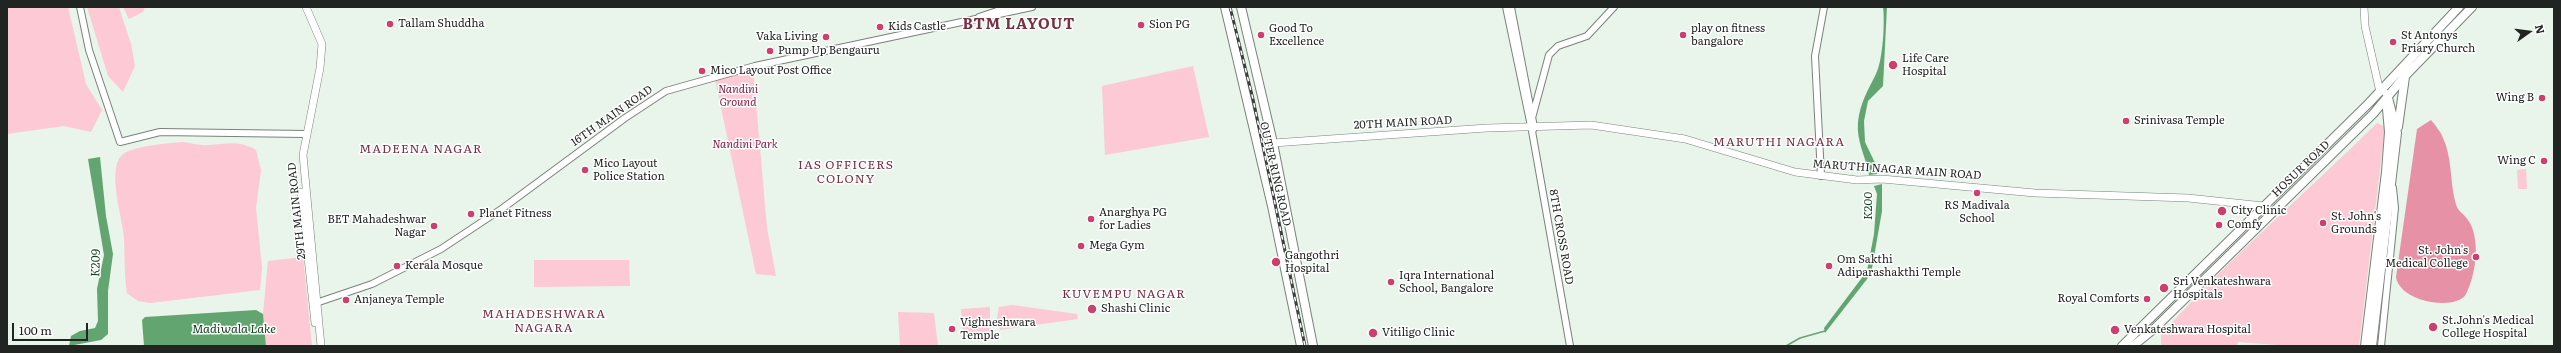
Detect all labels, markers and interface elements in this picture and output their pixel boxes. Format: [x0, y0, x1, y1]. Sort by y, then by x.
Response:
north arrow [2509, 12, 2549, 52]
district label: BTM LAYOUT [962, 16, 1076, 34]
place label: Tallam Shuddha [398, 17, 484, 31]
place label: Sion PG [1149, 18, 1190, 32]
marker: Tallam Shuddha [385, 19, 395, 29]
place label: Kids Castle [888, 20, 946, 34]
marker: Sion PG [1136, 20, 1146, 30]
marker: Kids Castle [875, 22, 885, 32]
place label: Good To Excellence [1269, 22, 1324, 48]
place label: play on fitness bangalore [1691, 22, 1765, 48]
text: N [2532, 23, 2550, 36]
place label: St Antonys Friary Church [2401, 29, 2475, 55]
place label: Vaka Living [756, 30, 818, 44]
marker: Good To Excellence [1256, 30, 1266, 40]
marker: play on fitness bangalore [1678, 30, 1688, 40]
marker: Vaka Living [821, 32, 831, 42]
marker: St Antonys Friary Church [2388, 37, 2398, 47]
place label: Pump Up Bengauru [778, 44, 880, 58]
marker: Pump Up Bengauru [765, 46, 775, 56]
place label: Life Care Hospital [1902, 52, 1949, 78]
marker: Life Care Hospital [1887, 59, 1899, 71]
place label: Mico Layout Post Office [710, 64, 832, 78]
marker: Mico Layout Post Office [697, 66, 707, 76]
street label: 16TH MAIN ROAD [569, 83, 655, 149]
park label: Nandini Ground [718, 83, 758, 109]
place label: Wing B [2496, 91, 2534, 105]
marker: Wing B [2537, 93, 2547, 103]
street label: 20TH MAIN ROAD [1354, 114, 1452, 132]
place label: Srinivasa Temple [2134, 114, 2225, 128]
marker: Srinivasa Temple [2121, 116, 2131, 126]
street label: OUTER RING ROAD [1257, 121, 1293, 227]
district label: MARUTHI NAGARA [1713, 135, 1845, 149]
park label: Nandini Park [712, 138, 778, 152]
street label: HOSUR ROAD [2269, 138, 2333, 200]
district label: MADEENA NAGAR [359, 142, 483, 156]
place label: Wing C [2497, 154, 2536, 168]
marker: Wing C [2539, 156, 2549, 166]
place label: Mico Layout Police Station [593, 157, 665, 183]
district label: IAS OFFICERS COLONY [798, 158, 894, 186]
street label: MARUTHI NAGAR MAIN ROAD [1812, 158, 1982, 182]
street label: 29TH MAIN ROAD [285, 162, 309, 260]
marker: Mico Layout Police Station [580, 165, 590, 175]
street label: 8TH CROSS ROAD [1546, 188, 1576, 286]
marker: RS Madivala School [1972, 188, 1982, 198]
water label: K200 [1861, 192, 1875, 220]
place label: RS Madivala School [1944, 199, 2010, 225]
place label: City Clinic [2231, 204, 2286, 218]
marker: City Clinic [2216, 205, 2228, 217]
place label: Anarghya PG for Ladies [1099, 206, 1167, 232]
place label: Planet Fitness [479, 207, 552, 221]
marker: Planet Fitness [466, 209, 476, 219]
place label: St. John's Grounds [2331, 210, 2381, 236]
place label: BET Mahadeshwar Nagar [327, 213, 426, 239]
marker: Anarghya PG for Ladies [1086, 214, 1096, 224]
place label: Comfy [2227, 218, 2262, 232]
marker: St. John's Grounds [2318, 218, 2328, 228]
marker: Comfy [2214, 220, 2224, 230]
marker: BET Mahadeshwar Nagar [429, 221, 439, 231]
place label: Mega Gym [1089, 239, 1145, 253]
marker: Mega Gym [1076, 241, 1086, 251]
place label: St. John's Medical College [2385, 244, 2468, 270]
water label: K209 [89, 249, 103, 277]
place label: Gangothri Hospital [1285, 249, 1339, 275]
marker: St. John's Medical College [2471, 252, 2481, 262]
place label: Om Sakthi Adiparashakthi Temple [1837, 253, 1961, 279]
marker: Gangothri Hospital [1270, 256, 1282, 268]
place label: Kerala Mosque [405, 259, 483, 273]
marker: Kerala Mosque [392, 261, 402, 271]
marker: Om Sakthi Adiparashakthi Temple [1824, 261, 1834, 271]
place label: Iqra International School, Bangalore [1399, 269, 1494, 295]
place label: Sri Venkateshwara Hospitals [2173, 275, 2271, 301]
marker: Iqra International School, Bangalore [1386, 277, 1396, 287]
marker: Sri Venkateshwara Hospitals [2158, 282, 2170, 294]
district label: KUVEMPU NAGAR [1062, 287, 1186, 301]
place label: Royal Comforts [2058, 292, 2139, 306]
place label: Anjaneya Temple [354, 293, 445, 307]
marker: Royal Comforts [2142, 294, 2152, 304]
marker: Anjaneya Temple [341, 295, 351, 305]
place label: Shashi Clinic [1101, 302, 1170, 316]
marker: Shashi Clinic [1086, 303, 1098, 315]
district label: MAHADESHWARA NAGARA [482, 307, 606, 335]
place label: St.John's Medical College Hospital [2442, 314, 2534, 340]
scale bar [14, 315, 90, 341]
place label: Vighneshwara Temple [960, 316, 1036, 342]
text: 100 m [19, 321, 52, 339]
marker: St.John's Medical College Hospital [2427, 321, 2439, 333]
water label: Madiwala Lake [192, 322, 276, 336]
place label: Venkateshwara Hospital [2124, 323, 2251, 337]
marker: Vighneshwara Temple [947, 324, 957, 334]
marker: Venkateshwara Hospital [2109, 324, 2121, 336]
place label: Vitiligo Clinic [1382, 326, 1455, 340]
marker: Vitiligo Clinic [1367, 327, 1379, 339]

